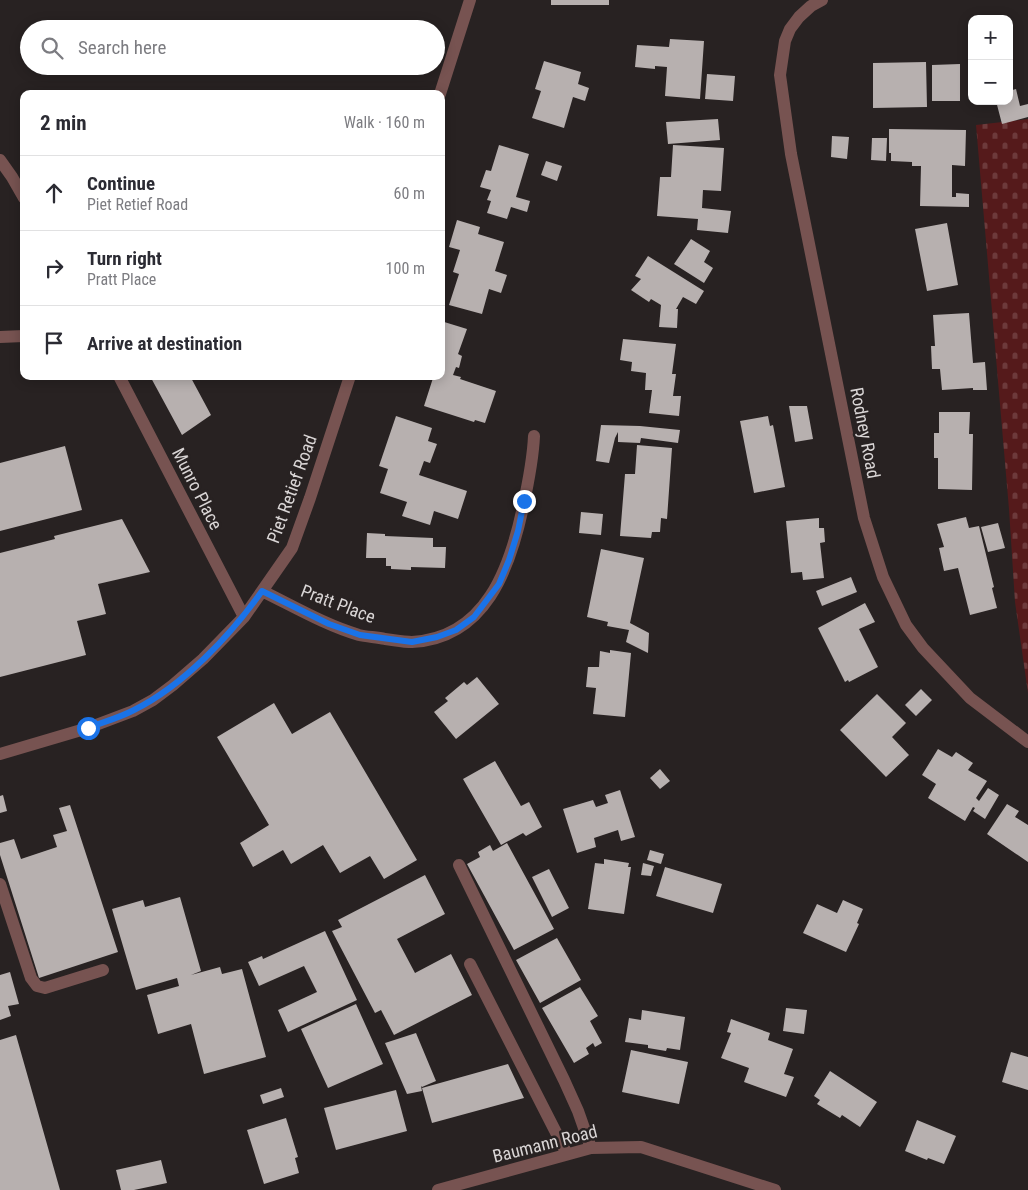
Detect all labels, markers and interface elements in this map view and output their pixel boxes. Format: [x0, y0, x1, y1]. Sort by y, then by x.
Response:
map controls [968, 15, 1013, 105]
button: + [968, 15, 1013, 60]
search box [20, 20, 445, 75]
icon: search [38, 34, 66, 62]
text: Search here [78, 36, 166, 59]
button: − [968, 60, 1013, 105]
text: 2 min [40, 111, 87, 135]
text: Walk · 160 m [344, 113, 425, 132]
text: Continue [87, 172, 155, 195]
icon: ahead [40, 179, 68, 207]
text: 60 m [393, 184, 425, 203]
text: Piet Retief Road [87, 195, 188, 214]
text: Turn right [87, 247, 162, 270]
icon: right [40, 254, 68, 282]
text: 100 m [386, 259, 425, 278]
text: Pratt Place [87, 270, 156, 289]
icon: arrive [40, 329, 68, 357]
text: Arrive at destination [87, 332, 242, 355]
street label: Rodney Road [846, 386, 885, 480]
street label: Piet Retief Road [262, 432, 321, 546]
street label: Munro Place [168, 444, 227, 533]
route end [513, 490, 536, 513]
street label: Pratt Place [298, 580, 378, 627]
route start [77, 717, 100, 740]
street label: Baumann Road [490, 1120, 599, 1167]

